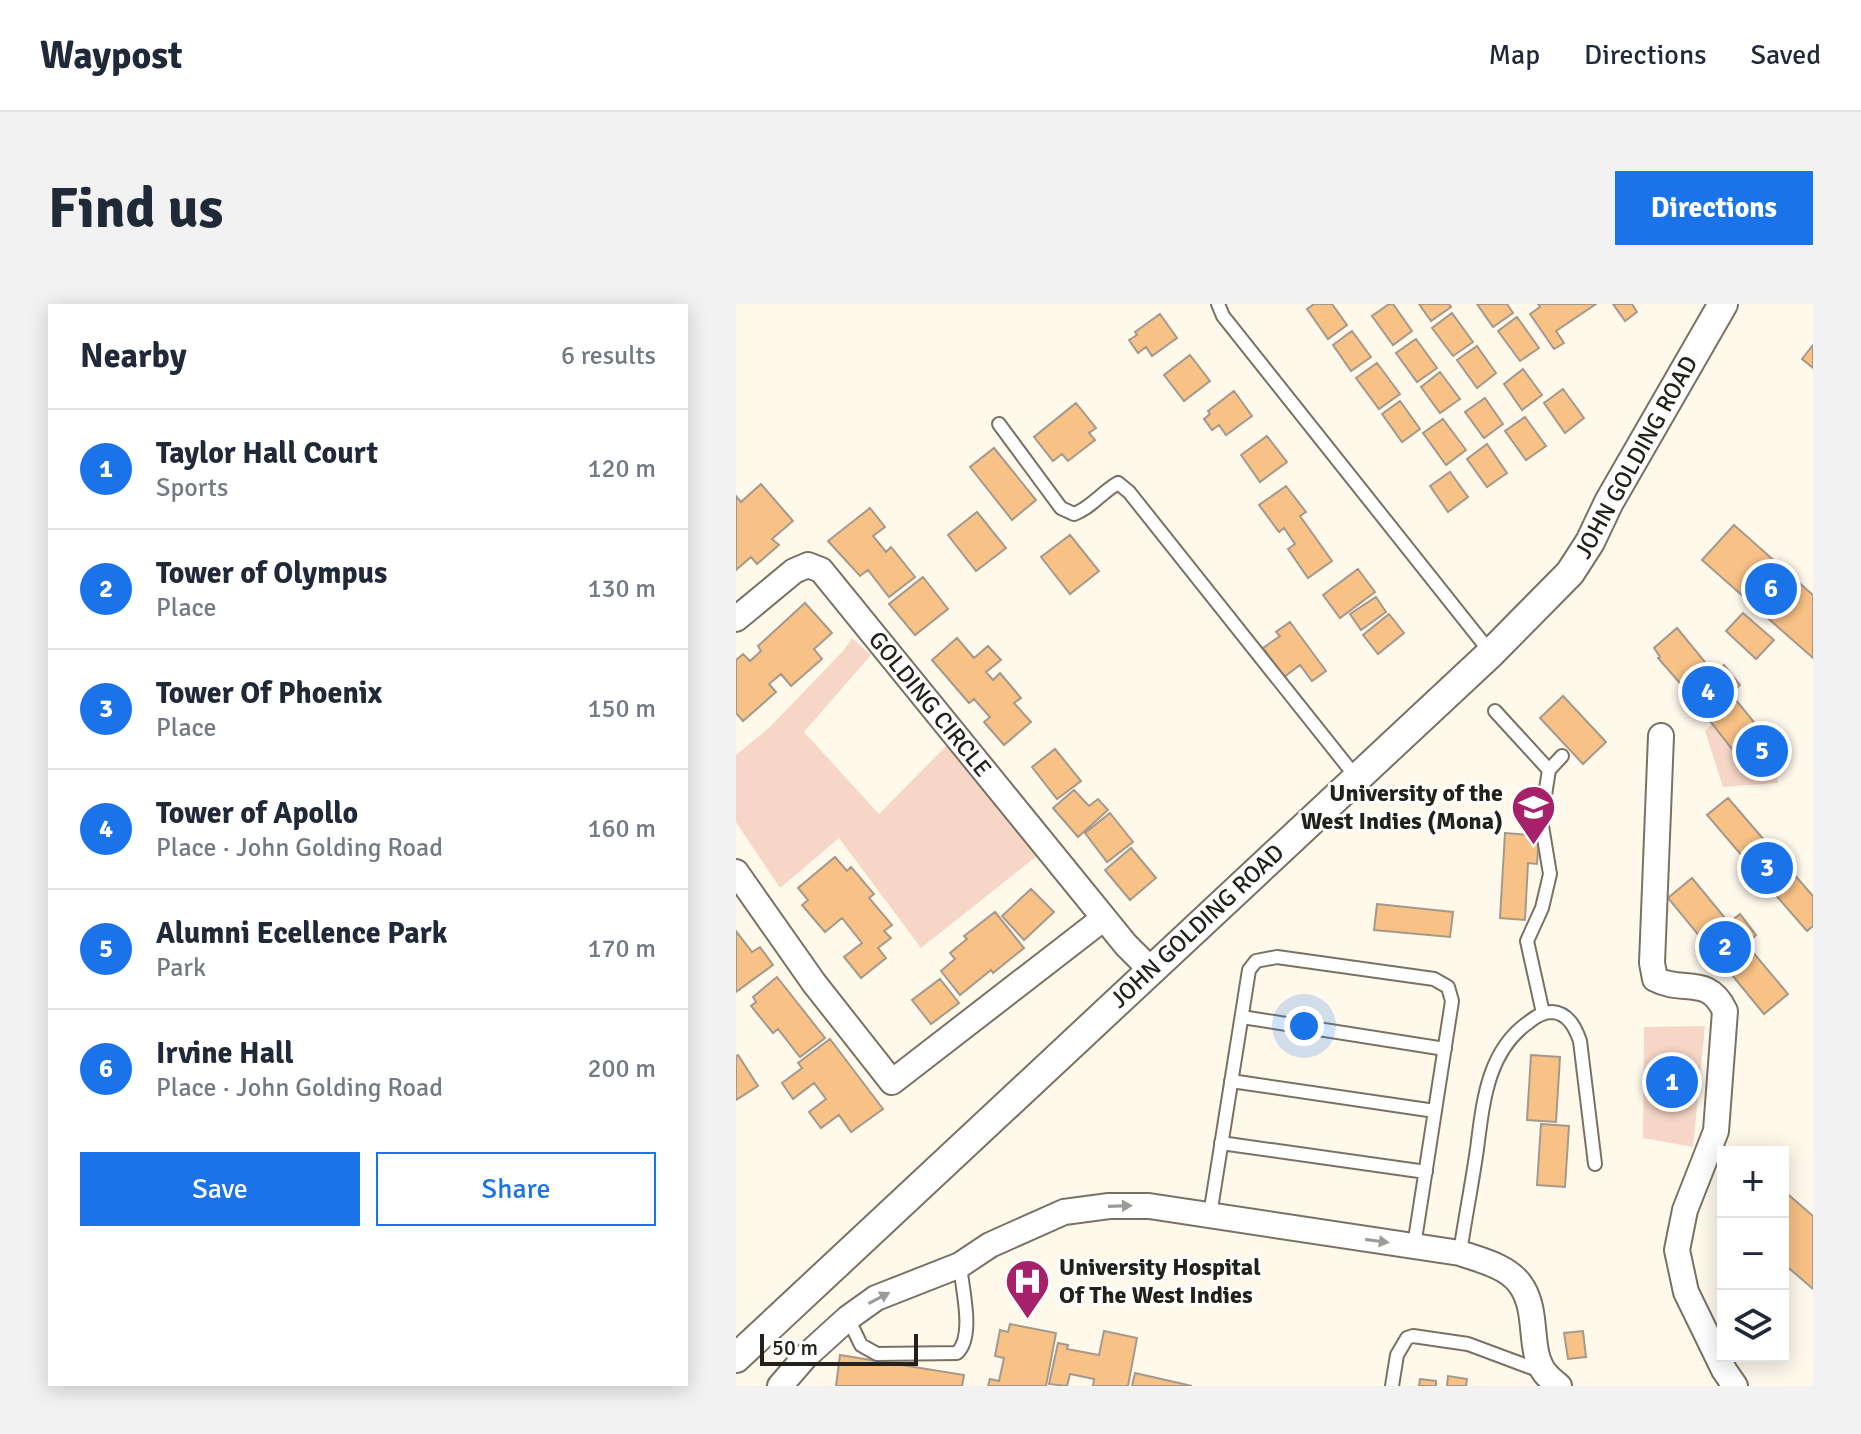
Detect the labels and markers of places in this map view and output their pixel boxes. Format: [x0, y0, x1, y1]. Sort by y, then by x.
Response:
pin: 6 [1745, 559, 1797, 619]
pin: 4 [1682, 662, 1734, 722]
pin: 5 [1736, 721, 1788, 781]
place label: University of the West Indies (Mona) [1301, 778, 1503, 836]
school or university icon: University of the West Indies (Mona) [1510, 783, 1558, 846]
pin: 3 [1741, 838, 1793, 898]
pin: 2 [1699, 917, 1751, 977]
pin: 1 [1646, 1052, 1698, 1112]
place label: University Hospital Of The West Indies [1059, 1252, 1261, 1310]
hospital icon: University Hospital Of The West Indies [1004, 1257, 1052, 1320]

